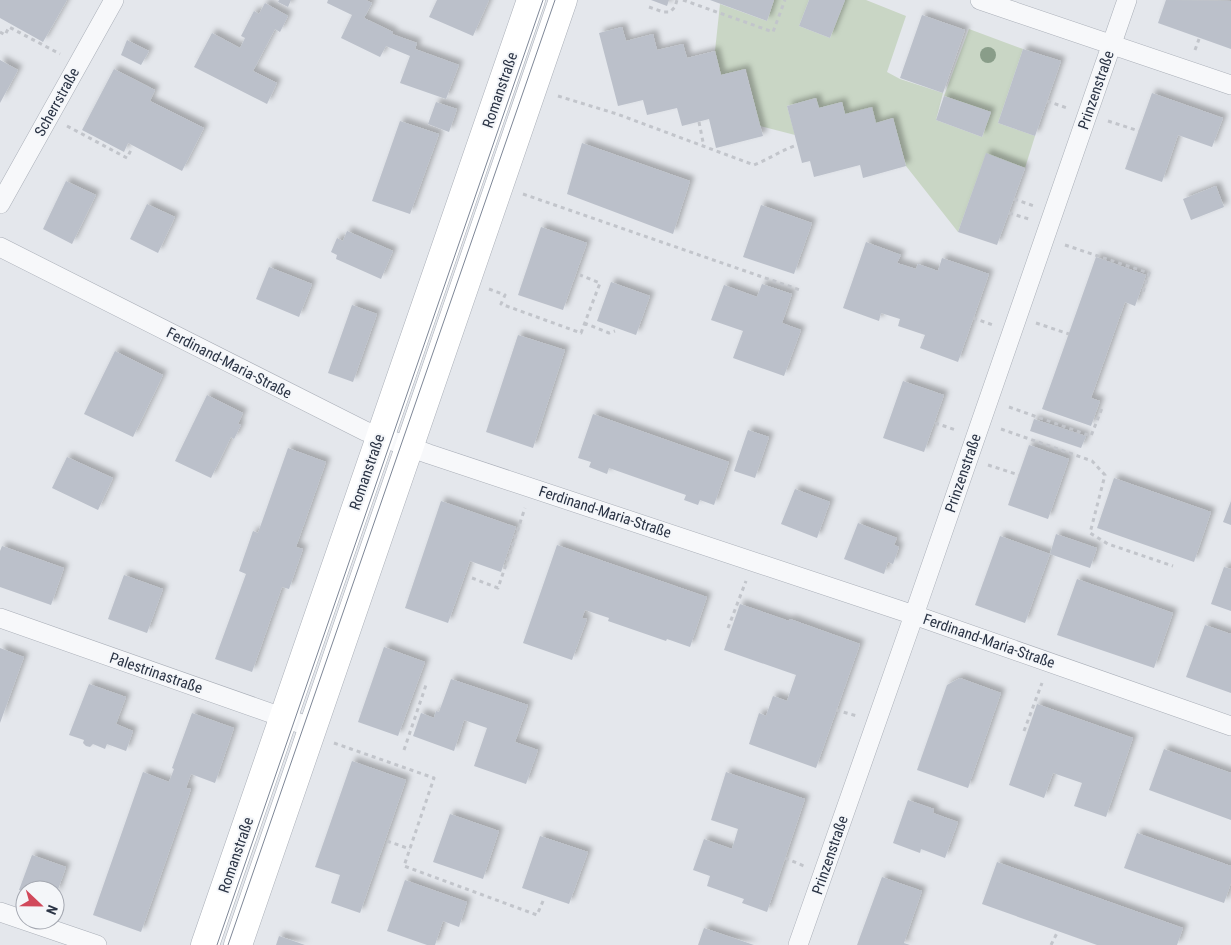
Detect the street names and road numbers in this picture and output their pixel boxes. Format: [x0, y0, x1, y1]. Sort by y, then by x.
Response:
street label: Prinzenstraße [1074, 48, 1118, 132]
street label: Romanstraße [479, 50, 521, 130]
street label: Scherrstraße [31, 65, 83, 139]
street label: Ferdinand-Maria-Straße [163, 324, 295, 402]
street label: Prinzenstraße [941, 431, 985, 515]
street label: Romanstraße [346, 432, 388, 512]
street label: Ferdinand-Maria-Straße [536, 482, 674, 542]
street label: Ferdinand-Maria-Straße [921, 610, 1057, 672]
street label: Palestrinastraße [107, 649, 205, 697]
street label: Prinzenstraße [808, 813, 852, 897]
street label: Romanstraße [215, 815, 257, 895]

